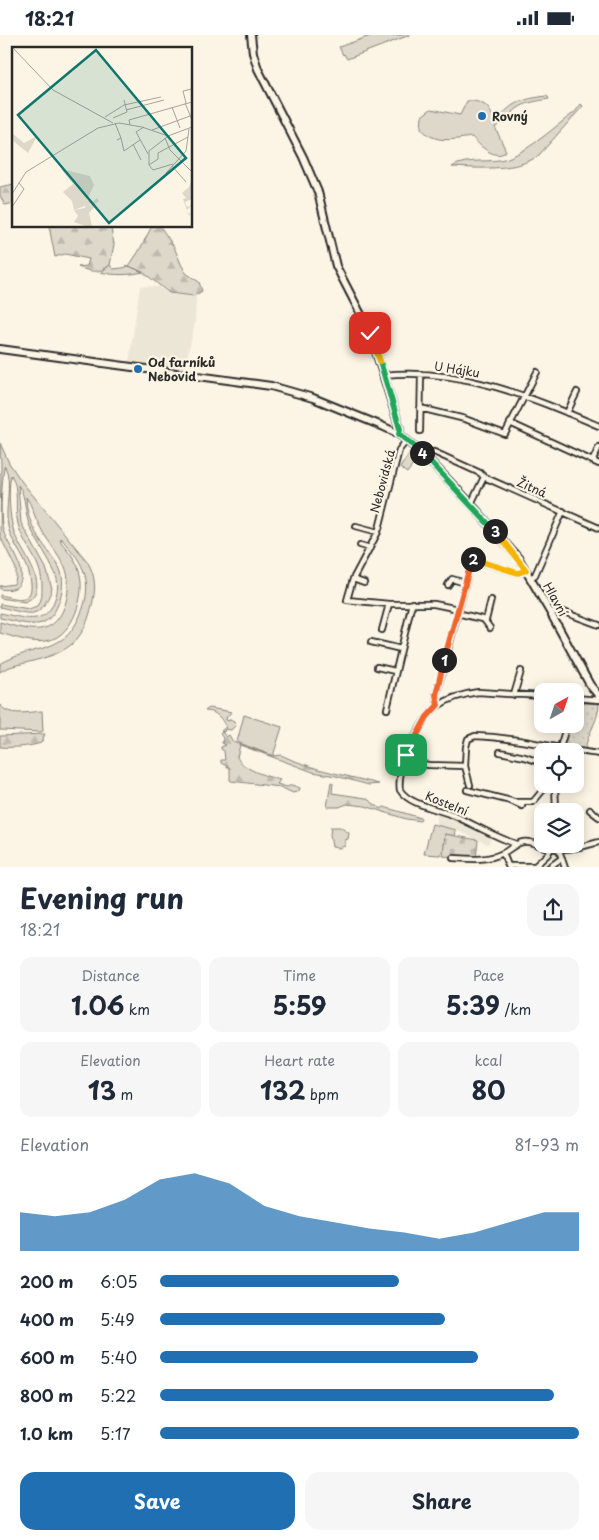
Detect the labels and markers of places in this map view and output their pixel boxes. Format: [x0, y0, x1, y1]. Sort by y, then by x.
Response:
place label: Rovný [492, 107, 528, 125]
marker: Rovný [476, 110, 488, 122]
pin [349, 312, 391, 354]
place label: Od farníků Nebovid [148, 353, 215, 385]
marker: Od farníků Nebovid [132, 363, 144, 375]
pin: 4 [410, 441, 434, 465]
pin: 3 [482, 519, 508, 543]
pin: 2 [460, 547, 486, 571]
pin: 1 [432, 647, 456, 673]
pin [385, 734, 427, 776]

